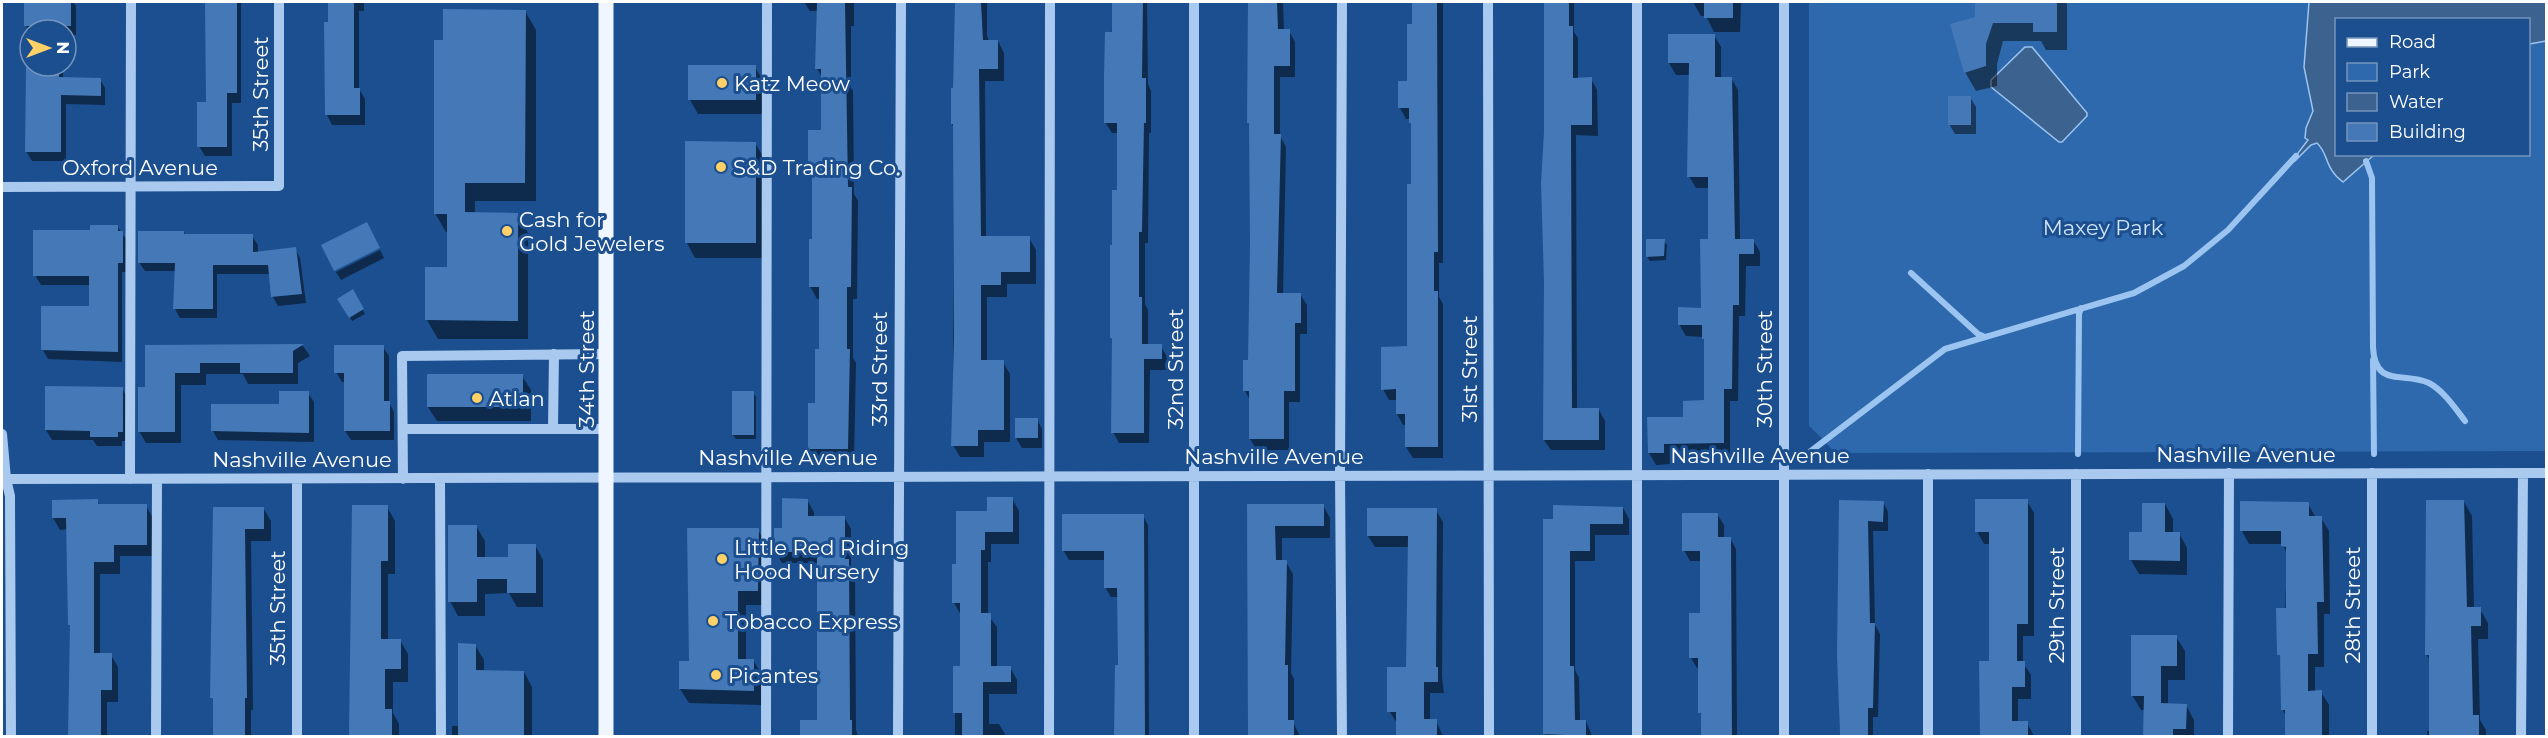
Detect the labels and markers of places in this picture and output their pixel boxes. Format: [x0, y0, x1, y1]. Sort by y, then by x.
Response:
place label: Katz Meow [734, 71, 850, 96]
marker: Katz Meow [715, 76, 729, 90]
place label: S&D Trading Co. [733, 155, 900, 180]
marker: S&D Trading Co. [714, 160, 728, 174]
place label: Cash for Gold Jewelers [519, 207, 665, 256]
marker: Cash for Gold Jewelers [500, 224, 514, 238]
place label: Atlan [489, 386, 545, 411]
marker: Atlan [470, 391, 484, 405]
place label: Little Red Riding Hood Nursery [734, 535, 909, 584]
marker: Little Red Riding Hood Nursery [715, 552, 729, 566]
place label: Tobacco Express [725, 609, 898, 634]
marker: Tobacco Express [706, 614, 720, 628]
place label: Picantes [728, 663, 818, 688]
marker: Picantes [709, 668, 723, 682]

